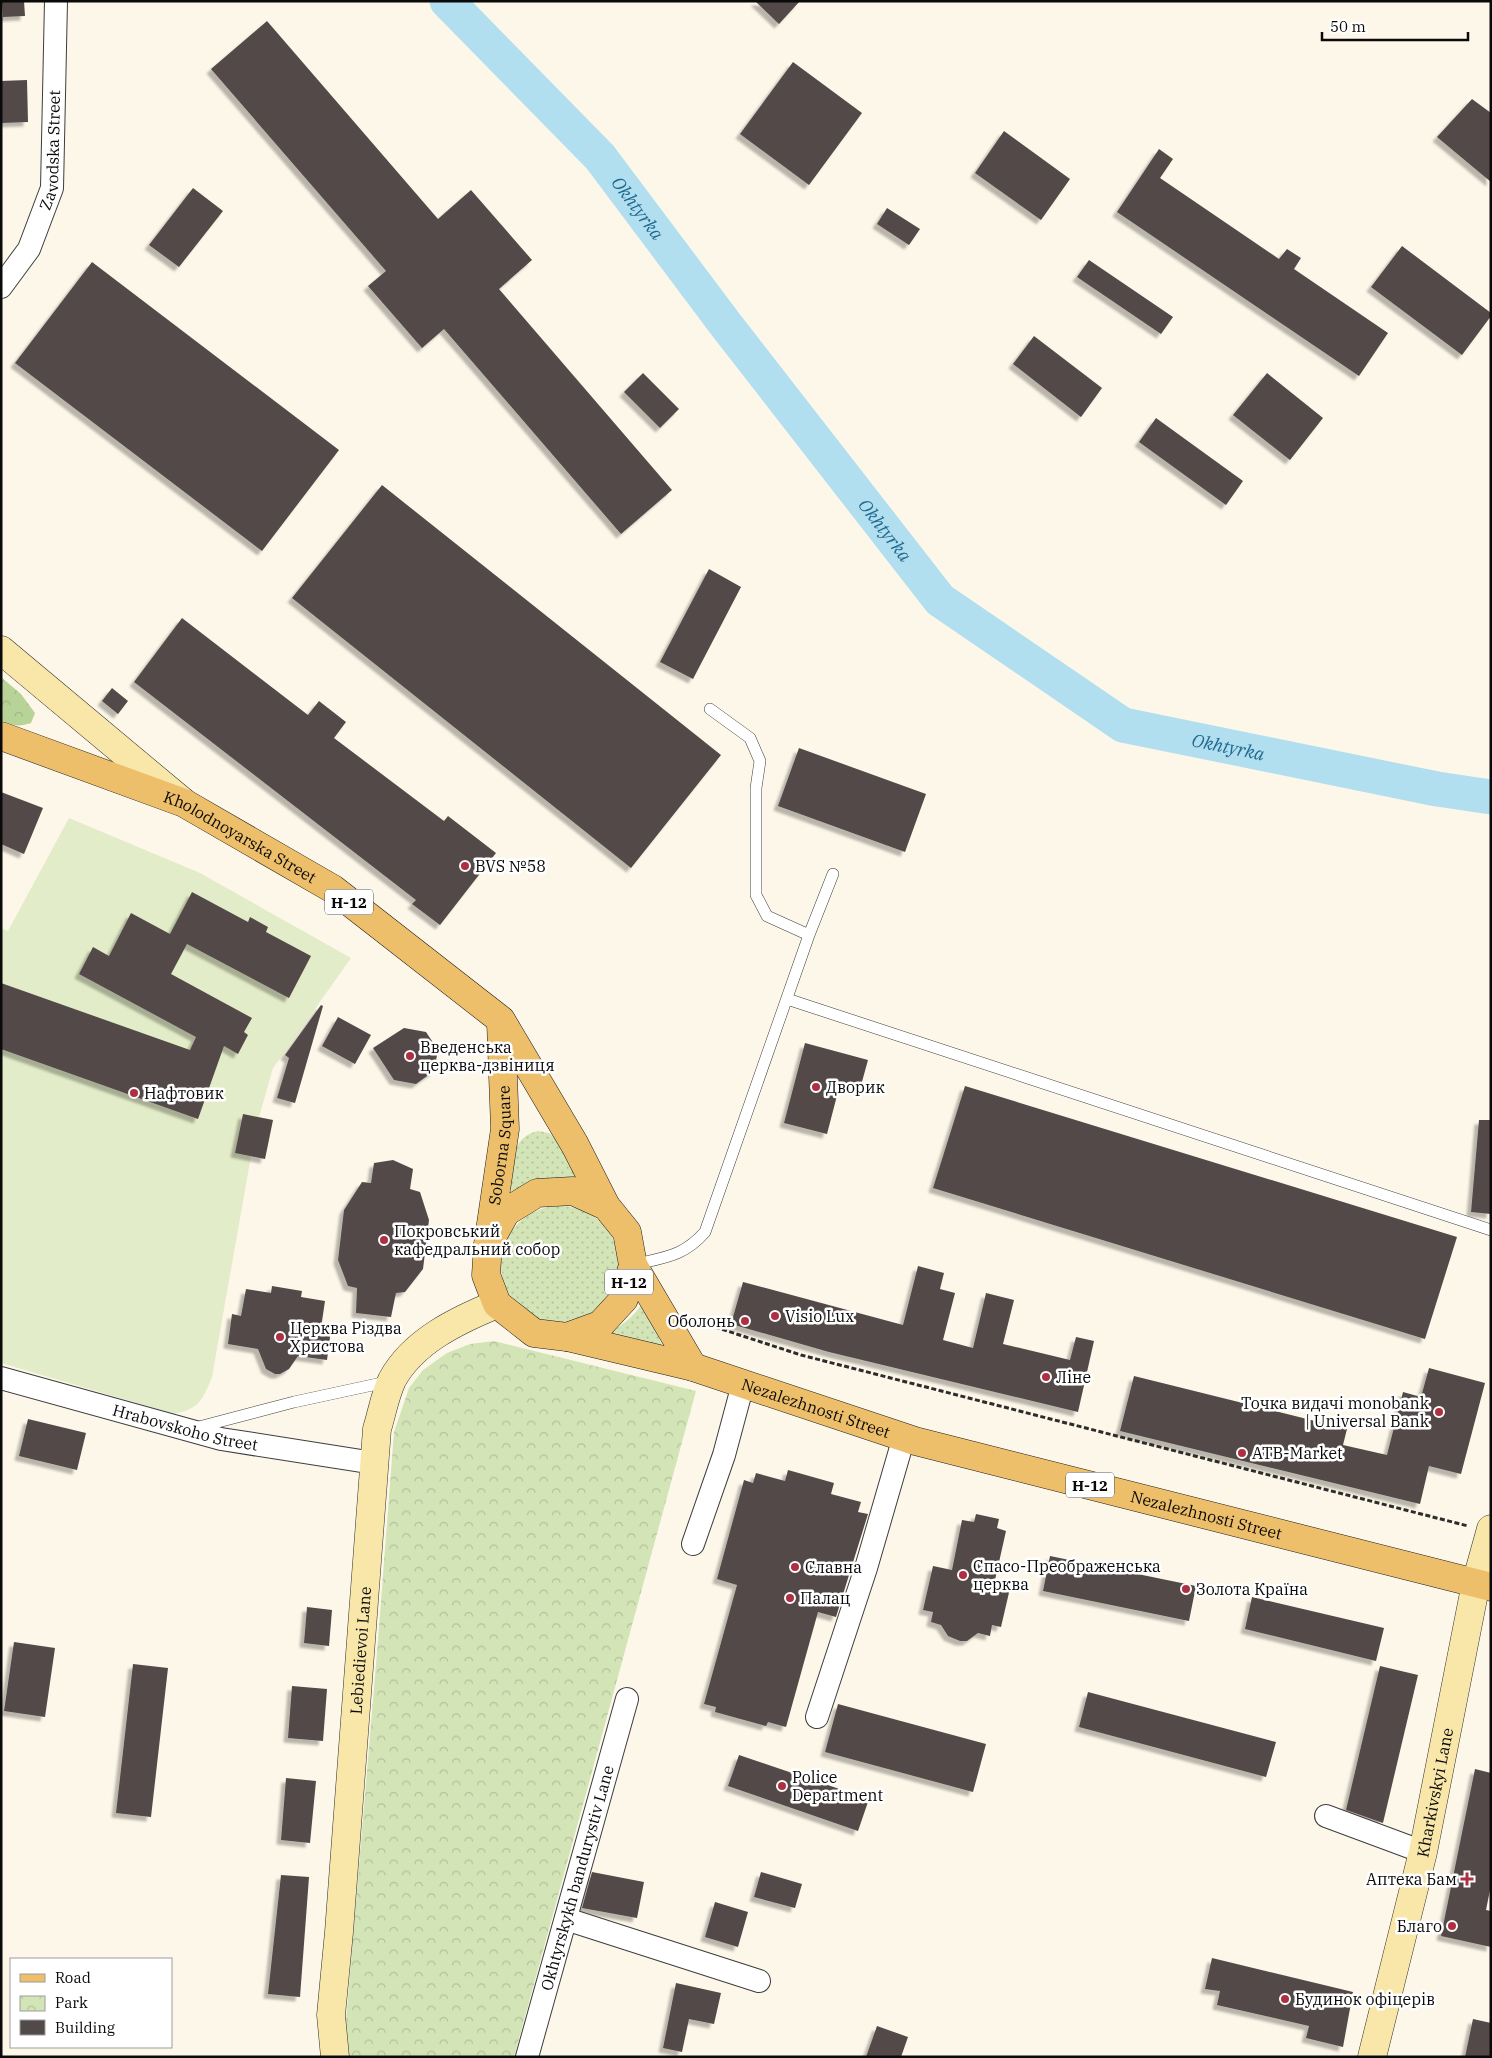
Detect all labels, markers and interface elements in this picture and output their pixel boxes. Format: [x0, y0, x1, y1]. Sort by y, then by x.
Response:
scale bar [1322, 10, 1468, 42]
text: 50 m [1330, 17, 1366, 36]
street label: Zavodska Street [35, 90, 64, 213]
water label: Okhtyrka [607, 171, 669, 244]
water label: Okhtyrka [854, 494, 917, 566]
water label: Okhtyrka [1190, 728, 1267, 765]
street label: Kholodnoyarska Street [161, 786, 320, 887]
place label: BVS №58 [475, 856, 546, 876]
marker: BVS №58 [459, 860, 471, 872]
road number: Н-12 [325, 890, 373, 914]
place label: Введенська церква-дзвіниця [420, 1037, 555, 1075]
marker: Введенська церква-дзвіниця [404, 1050, 416, 1062]
place label: Дворик [826, 1077, 885, 1097]
marker: Дворик [810, 1081, 822, 1093]
place label: Нафтовик [144, 1083, 225, 1103]
street label: Soborna Square [484, 1085, 515, 1206]
marker: Нафтовик [128, 1087, 140, 1099]
place label: Покровський кафедральний собор [394, 1221, 560, 1259]
marker: Покровський кафедральний собор [378, 1234, 390, 1246]
road number: Н-12 [605, 1270, 653, 1294]
place label: Visio Lux [785, 1306, 854, 1326]
marker: Visio Lux [769, 1310, 781, 1322]
place label: Оболонь [668, 1311, 735, 1331]
marker: Оболонь [739, 1315, 751, 1327]
place label: Церква Різдва Христова [290, 1318, 402, 1356]
marker: Церква Різдва Христова [274, 1331, 286, 1343]
place label: Ліне [1056, 1367, 1091, 1387]
marker: Ліне [1040, 1371, 1052, 1383]
street label: Nezalezhnosti Street [739, 1374, 893, 1442]
place label: Точка видачі monobank | Universal Bank [1241, 1393, 1430, 1431]
street label: Hrabovskoho Street [111, 1399, 260, 1455]
marker: Точка видачі monobank | Universal Bank [1433, 1406, 1445, 1418]
place label: ATB-Market [1252, 1443, 1343, 1463]
marker: ATB-Market [1236, 1447, 1248, 1459]
road number: Н-12 [1066, 1472, 1114, 1498]
street label: Nezalezhnosti Street [1128, 1486, 1284, 1544]
place label: Спасо-Преображенська церква [973, 1556, 1161, 1594]
place label: Славна [805, 1557, 862, 1577]
marker: Славна [789, 1561, 801, 1573]
marker: Спасо-Преображенська церква [957, 1569, 969, 1581]
place label: Золота Країна [1196, 1579, 1308, 1599]
marker: Золота Країна [1180, 1583, 1192, 1595]
street label: Lebiedievoi Lane [345, 1586, 375, 1715]
place label: Палац [800, 1588, 851, 1608]
marker: Палац [784, 1592, 796, 1604]
street label: Kharkivskyi Lane [1412, 1726, 1457, 1859]
street label: Okhtyrskykh bandurystiv Lane [536, 1763, 618, 1993]
place label: Police Department [792, 1767, 884, 1805]
marker: Police Department [776, 1780, 788, 1792]
place label: Аптека Бам [1366, 1869, 1457, 1889]
marker: Аптека Бам [1461, 1873, 1473, 1885]
place label: Благо [1397, 1916, 1442, 1936]
marker: Благо [1446, 1920, 1458, 1932]
legend [10, 1958, 172, 2048]
text: Road [55, 1968, 91, 1987]
place label: Будинок офіцерів [1295, 1989, 1435, 2009]
text: Park [55, 1993, 88, 2012]
marker: Будинок офіцерів [1279, 1993, 1291, 2005]
text: Building [55, 2018, 115, 2037]

